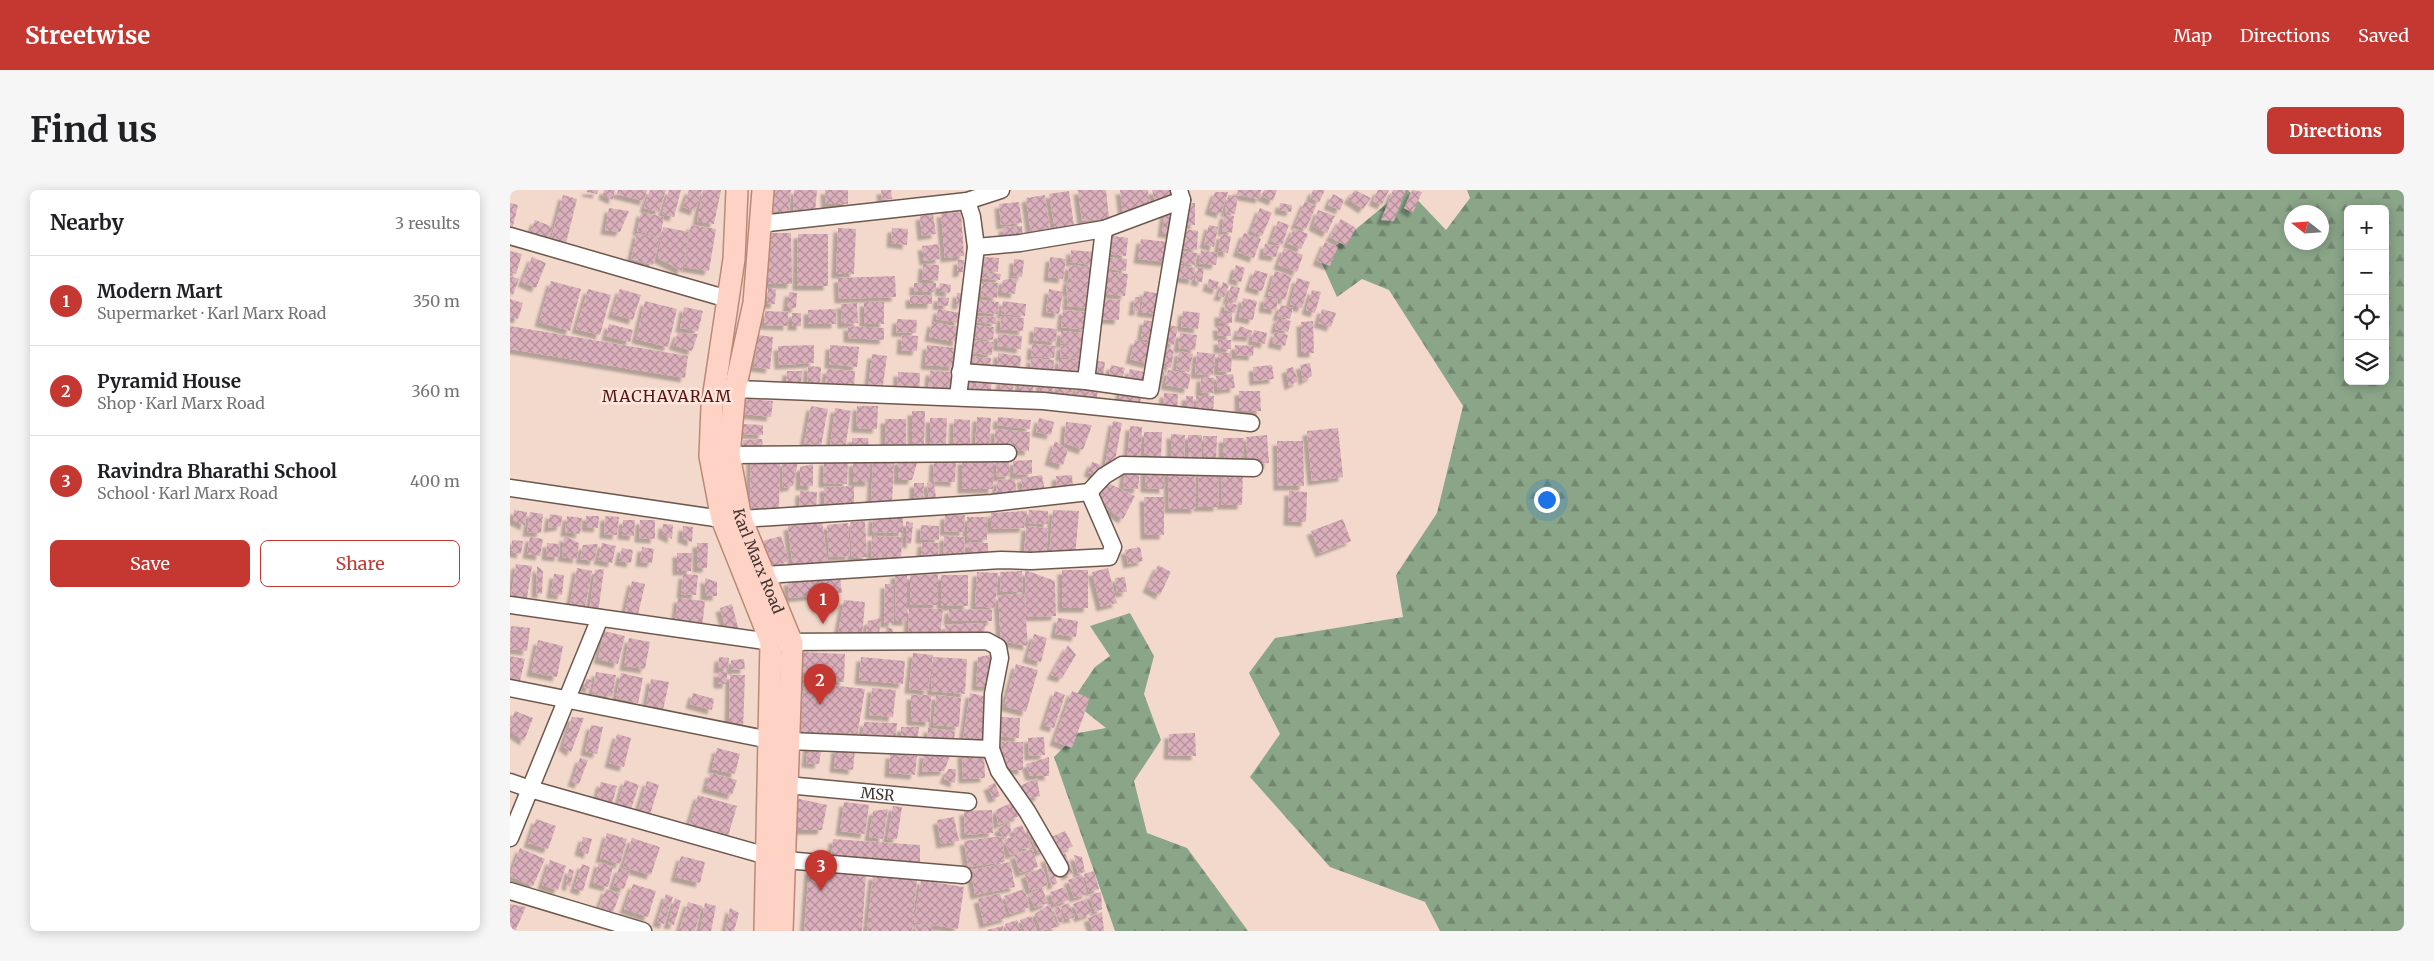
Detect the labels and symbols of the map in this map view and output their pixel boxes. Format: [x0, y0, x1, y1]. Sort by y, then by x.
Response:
north arrow [2284, 205, 2329, 250]
district label: MACHAVARAM [602, 386, 732, 406]
your location [1534, 487, 1560, 513]
street label: Karl Marx Road [730, 507, 788, 616]
pin: 1 [807, 583, 839, 624]
pin: 2 [804, 664, 836, 705]
street label: MSR [860, 782, 896, 805]
pin: 3 [805, 850, 837, 891]

